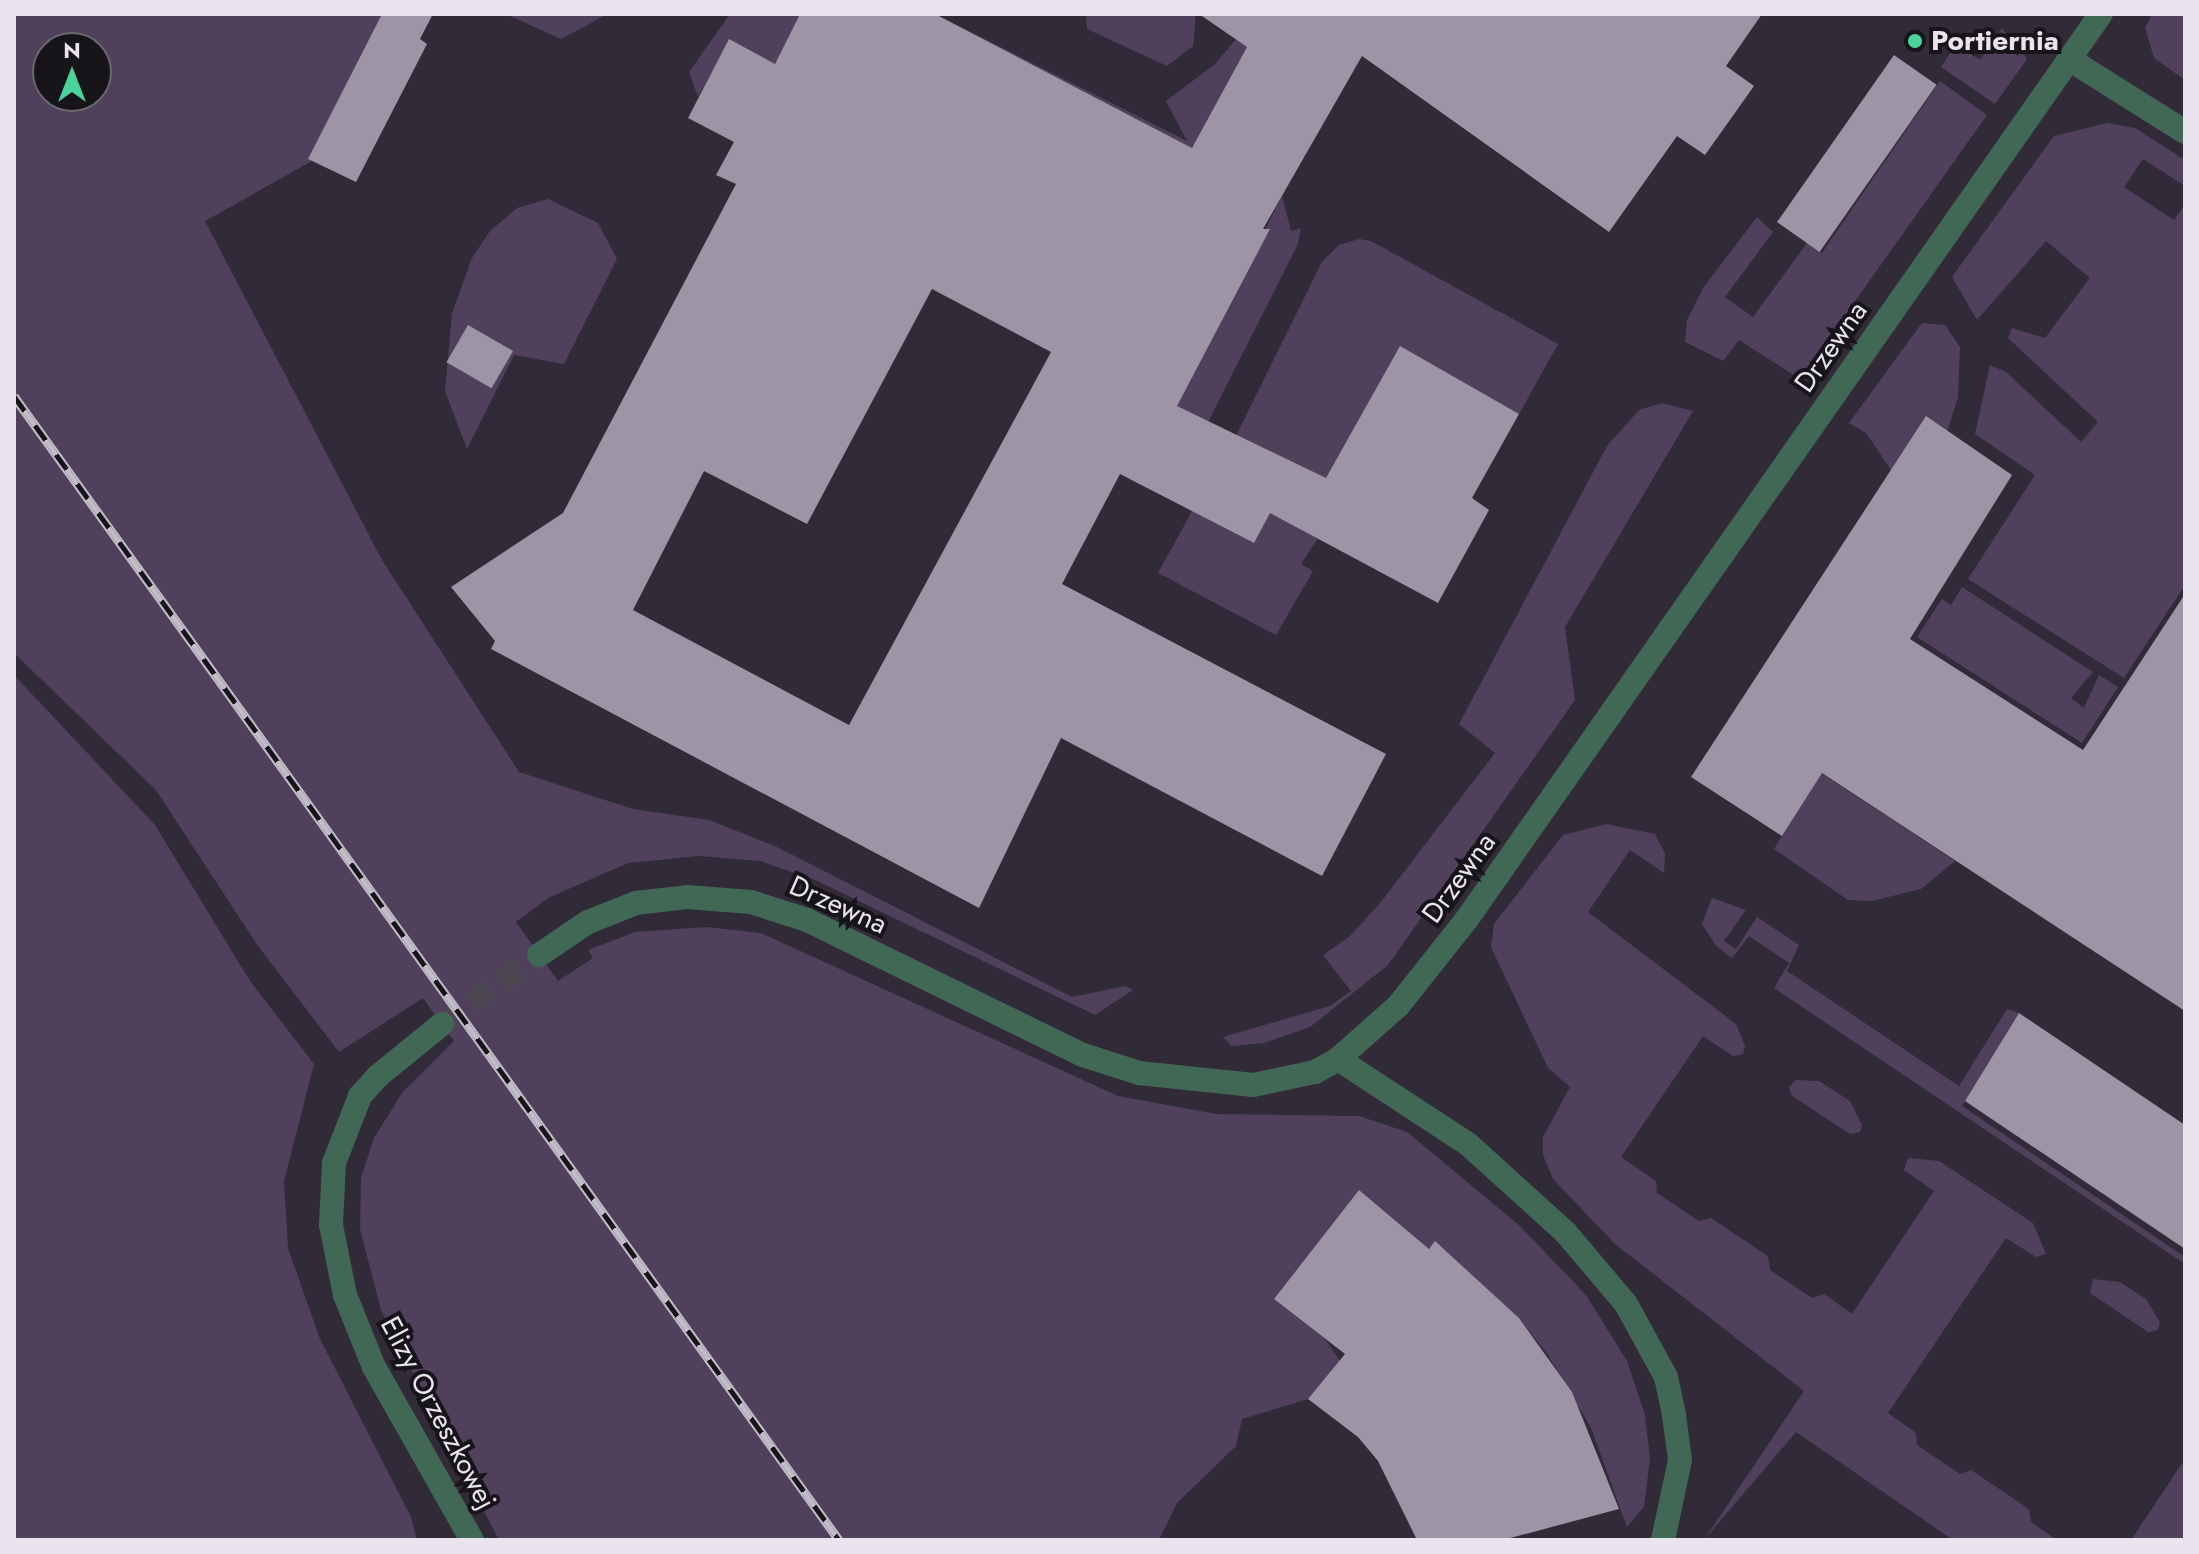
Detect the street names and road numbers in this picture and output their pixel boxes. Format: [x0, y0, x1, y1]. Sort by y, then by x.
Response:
street label: Drzewna [1788, 295, 1874, 399]
street label: Drzewna [1415, 826, 1503, 930]
street label: Drzewna [784, 869, 892, 941]
street label: Elizy Orzeszkowej [373, 1311, 503, 1515]

